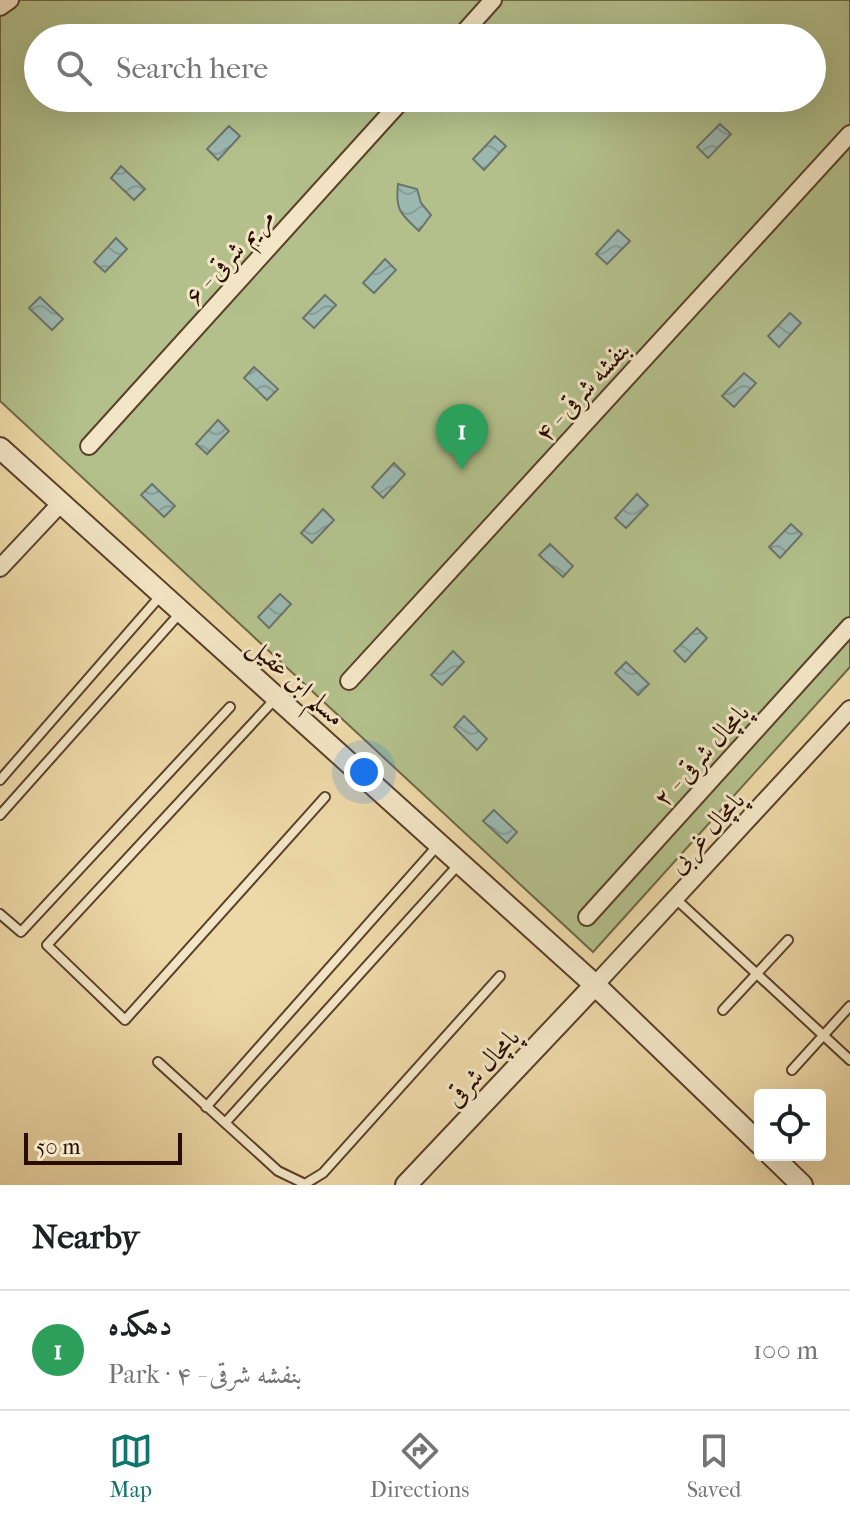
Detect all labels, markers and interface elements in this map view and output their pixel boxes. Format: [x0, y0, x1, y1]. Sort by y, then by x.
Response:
search box [24, 24, 826, 112]
icon: search [52, 46, 96, 90]
text: Search here [116, 51, 268, 86]
street label: مریم شرقی - ۶ [178, 202, 286, 316]
street label: بنفشه شرقی - ۴ [529, 334, 637, 449]
pin: 1 [436, 404, 488, 470]
street label: مسلم ابن عقیل [235, 630, 351, 740]
street label: پامچال شرقی - ۲ [647, 696, 759, 816]
your location [344, 752, 384, 792]
street label: پامچال غربی [661, 784, 754, 882]
street label: پامچال شرقی [438, 1021, 529, 1115]
map controls [754, 1089, 826, 1161]
button: locate [754, 1089, 826, 1161]
scale bar [24, 1129, 182, 1165]
text: 50 m [36, 1134, 81, 1160]
text: Nearby [32, 1217, 139, 1257]
text: دهکده [108, 1308, 172, 1343]
text: 1 [53, 1335, 63, 1366]
text: 100 m [753, 1335, 818, 1366]
text: Park · بنفشه شرقی - ۴ [108, 1359, 302, 1390]
tab: Map [109, 1429, 153, 1503]
tab: Directions [370, 1429, 469, 1503]
tab: Saved [687, 1429, 741, 1503]

